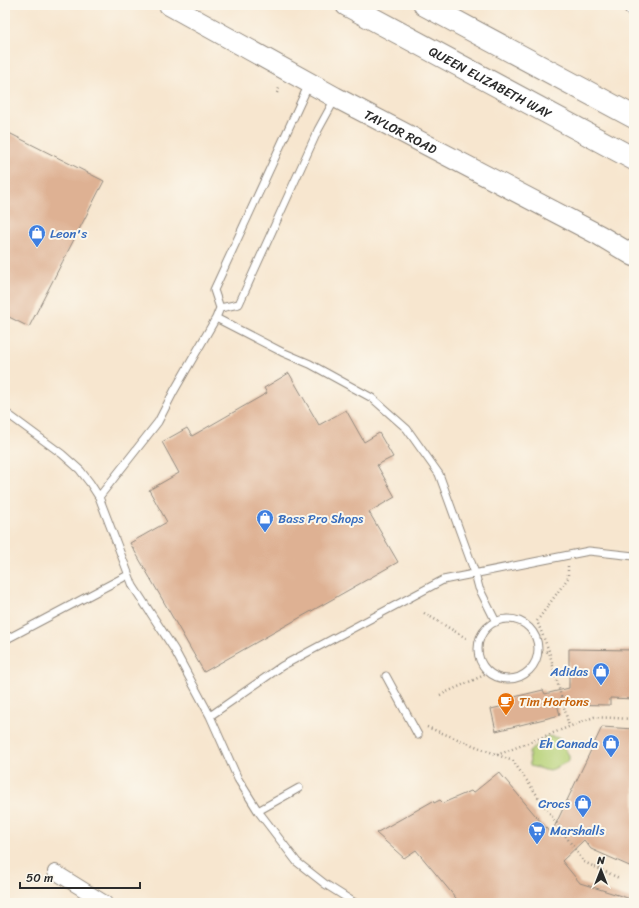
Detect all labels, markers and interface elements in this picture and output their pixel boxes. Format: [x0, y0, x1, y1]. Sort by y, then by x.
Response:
street label: QUEEN ELIZABETH WAY [425, 40, 557, 125]
street label: TAYLOR ROAD [360, 103, 441, 161]
place label: Leon's [50, 222, 87, 245]
shop icon: Leon's [27, 223, 47, 248]
place label: Bass Pro Shops [278, 507, 364, 530]
shop icon: Bass Pro Shops [255, 508, 275, 533]
place label: Adidas [549, 660, 589, 683]
shop icon: Adidas [591, 661, 611, 686]
place label: Tim Hortons [519, 690, 589, 713]
cafe icon: Tim Hortons [496, 691, 516, 716]
place label: Eh Canada [539, 732, 598, 755]
shop icon: Eh Canada [601, 733, 621, 758]
place label: Crocs [538, 792, 571, 815]
shop icon: Crocs [573, 793, 593, 818]
place label: Marshalls [550, 819, 605, 842]
supermarket icon: Marshalls [527, 820, 547, 845]
north arrow [581, 850, 621, 890]
text: N [596, 851, 605, 870]
scale bar [20, 864, 140, 890]
text: 50 m [26, 867, 53, 889]

